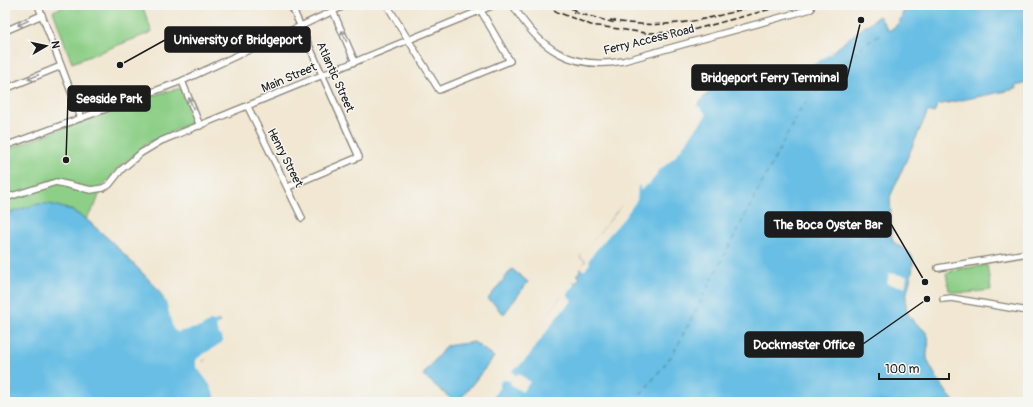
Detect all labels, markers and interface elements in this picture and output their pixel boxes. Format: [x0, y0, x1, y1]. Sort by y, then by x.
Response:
one-way arrow [18, 20, 30, 27]
street label: Ferry Access Road [602, 21, 696, 59]
north arrow [26, 26, 66, 66]
callout: University of Bridgeport [165, 27, 310, 52]
one-way arrow [340, 31, 347, 43]
text: University of Bridgeport [174, 32, 303, 48]
street label: Atlantic Street [313, 39, 357, 115]
text: N [48, 40, 62, 50]
street label: Main Street [259, 60, 319, 96]
callout: Bridgeport Ferry Terminal [692, 65, 847, 90]
text: Bridgeport Ferry Terminal [701, 70, 839, 86]
one-way arrow [27, 74, 39, 82]
callout: Seaside Park [68, 86, 150, 111]
text: Seaside Park [76, 91, 143, 107]
one-way arrow [186, 98, 194, 110]
street label: Henry Street [264, 126, 306, 190]
callout: The Boca Oyster Bar [765, 212, 891, 237]
text: The Boca Oyster Bar [772, 217, 883, 233]
callout: Dockmaster Office [745, 332, 863, 357]
text: Dockmaster Office [753, 337, 855, 353]
scale bar [879, 355, 949, 381]
text: 100 m [885, 362, 920, 377]

